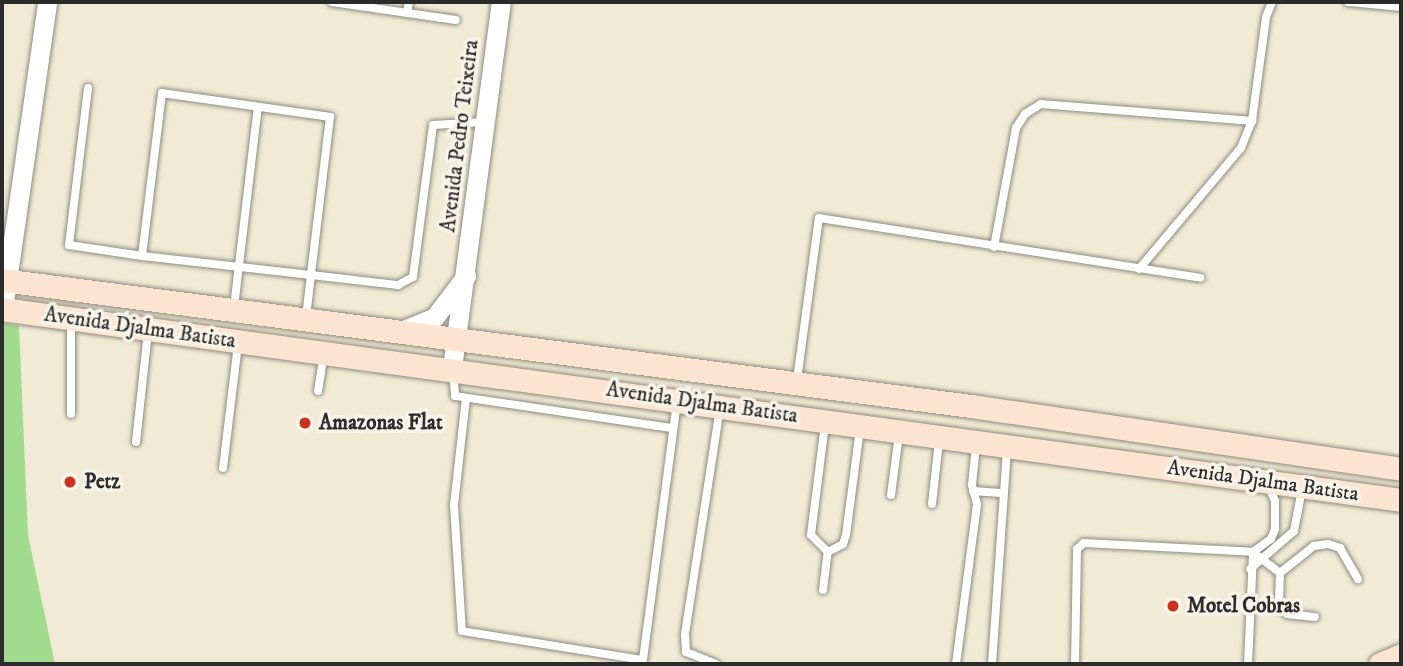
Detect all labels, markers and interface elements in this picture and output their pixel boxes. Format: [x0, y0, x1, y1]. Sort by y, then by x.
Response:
street label: Avenida Pedro Teixeira [436, 38, 484, 234]
street label: Avenida Djalma Batista [43, 302, 237, 354]
street label: Avenida Djalma Batista [605, 377, 799, 429]
place label: Amazonas Flat [319, 410, 443, 436]
marker: Amazonas Flat [297, 415, 313, 431]
street label: Avenida Djalma Batista [1166, 455, 1360, 507]
place label: Petz [84, 469, 120, 495]
marker: Petz [62, 474, 78, 490]
place label: Motel Cobras [1187, 593, 1300, 619]
marker: Motel Cobras [1165, 598, 1181, 614]

